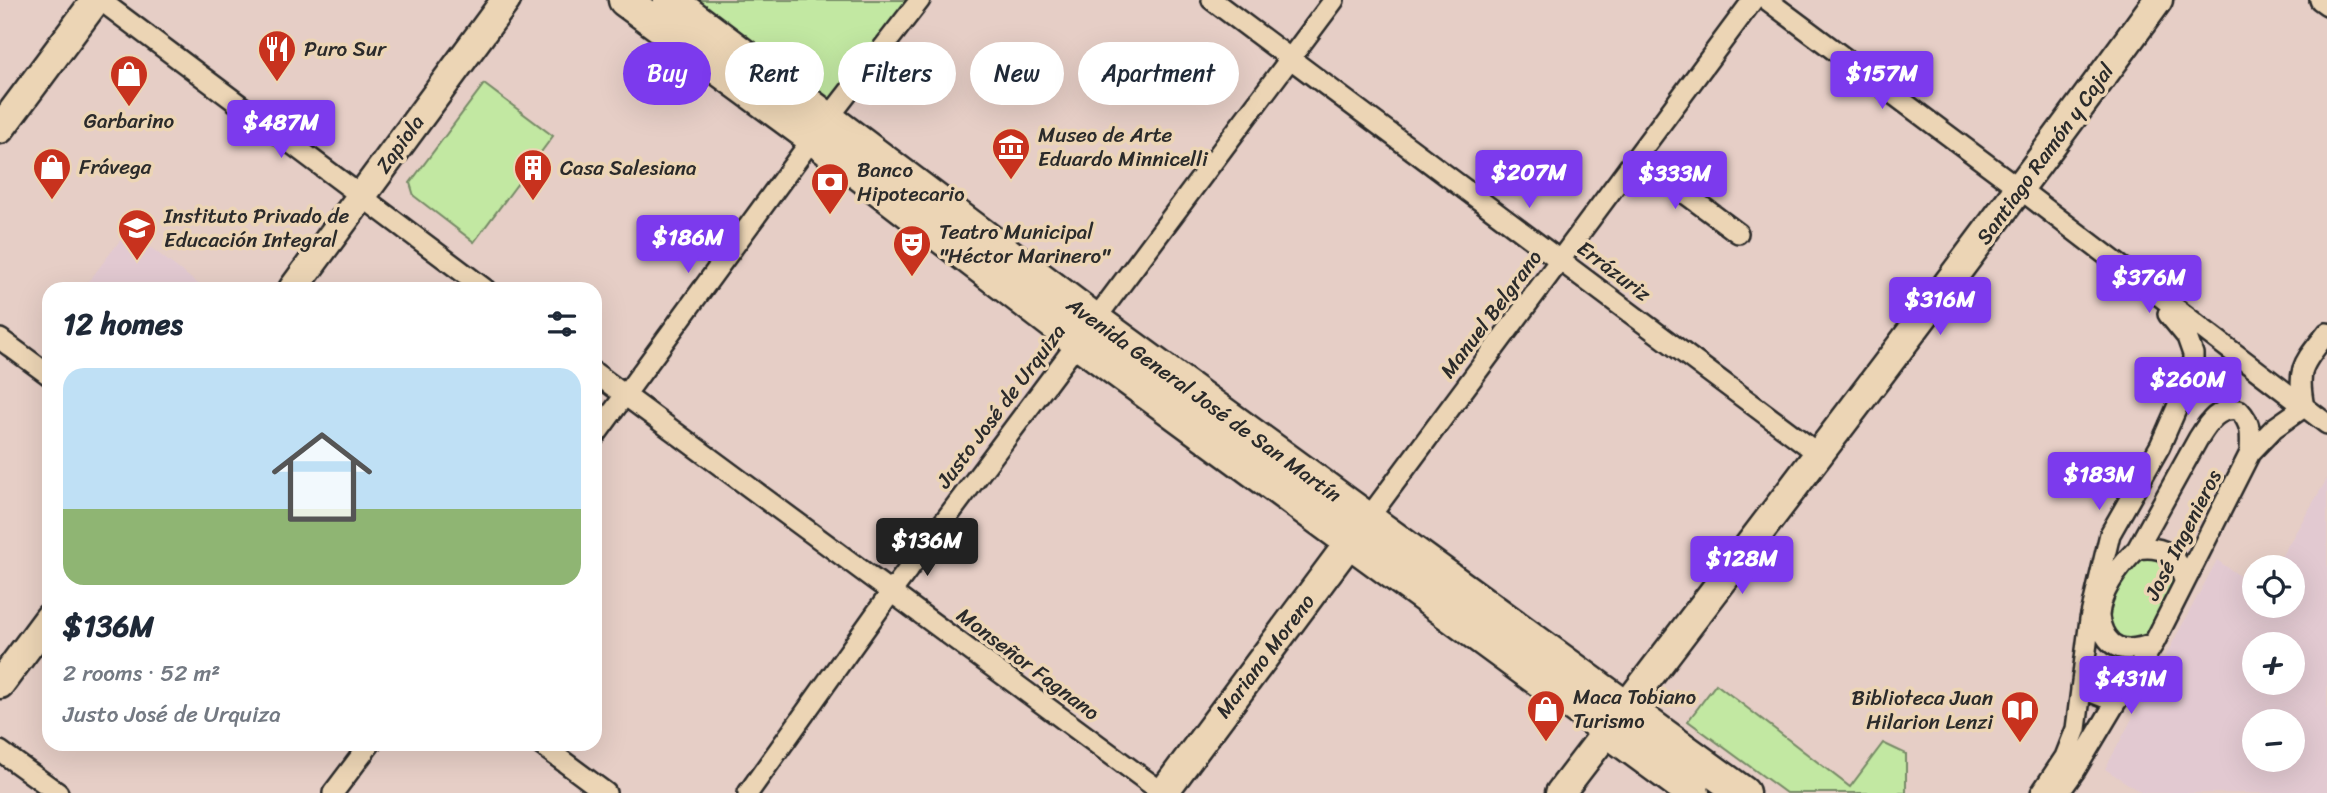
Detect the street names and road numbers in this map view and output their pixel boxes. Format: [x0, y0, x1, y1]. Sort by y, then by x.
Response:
street label: Santiago Ramón y Cajal [1966, 54, 2125, 253]
street label: Zapiola [365, 106, 435, 182]
street label: Errázuriz [1569, 230, 1660, 312]
street label: Manuel Belgrano [1430, 241, 1552, 387]
street label: Avenida General José de San Martín [1057, 286, 1350, 513]
street label: Justo José de Urquiza [925, 315, 1076, 498]
street label: José Ingenieros [2133, 463, 2232, 608]
street label: Mariano Moreno [1205, 585, 1325, 727]
street label: Monseñor Fagnano [948, 597, 1108, 731]

